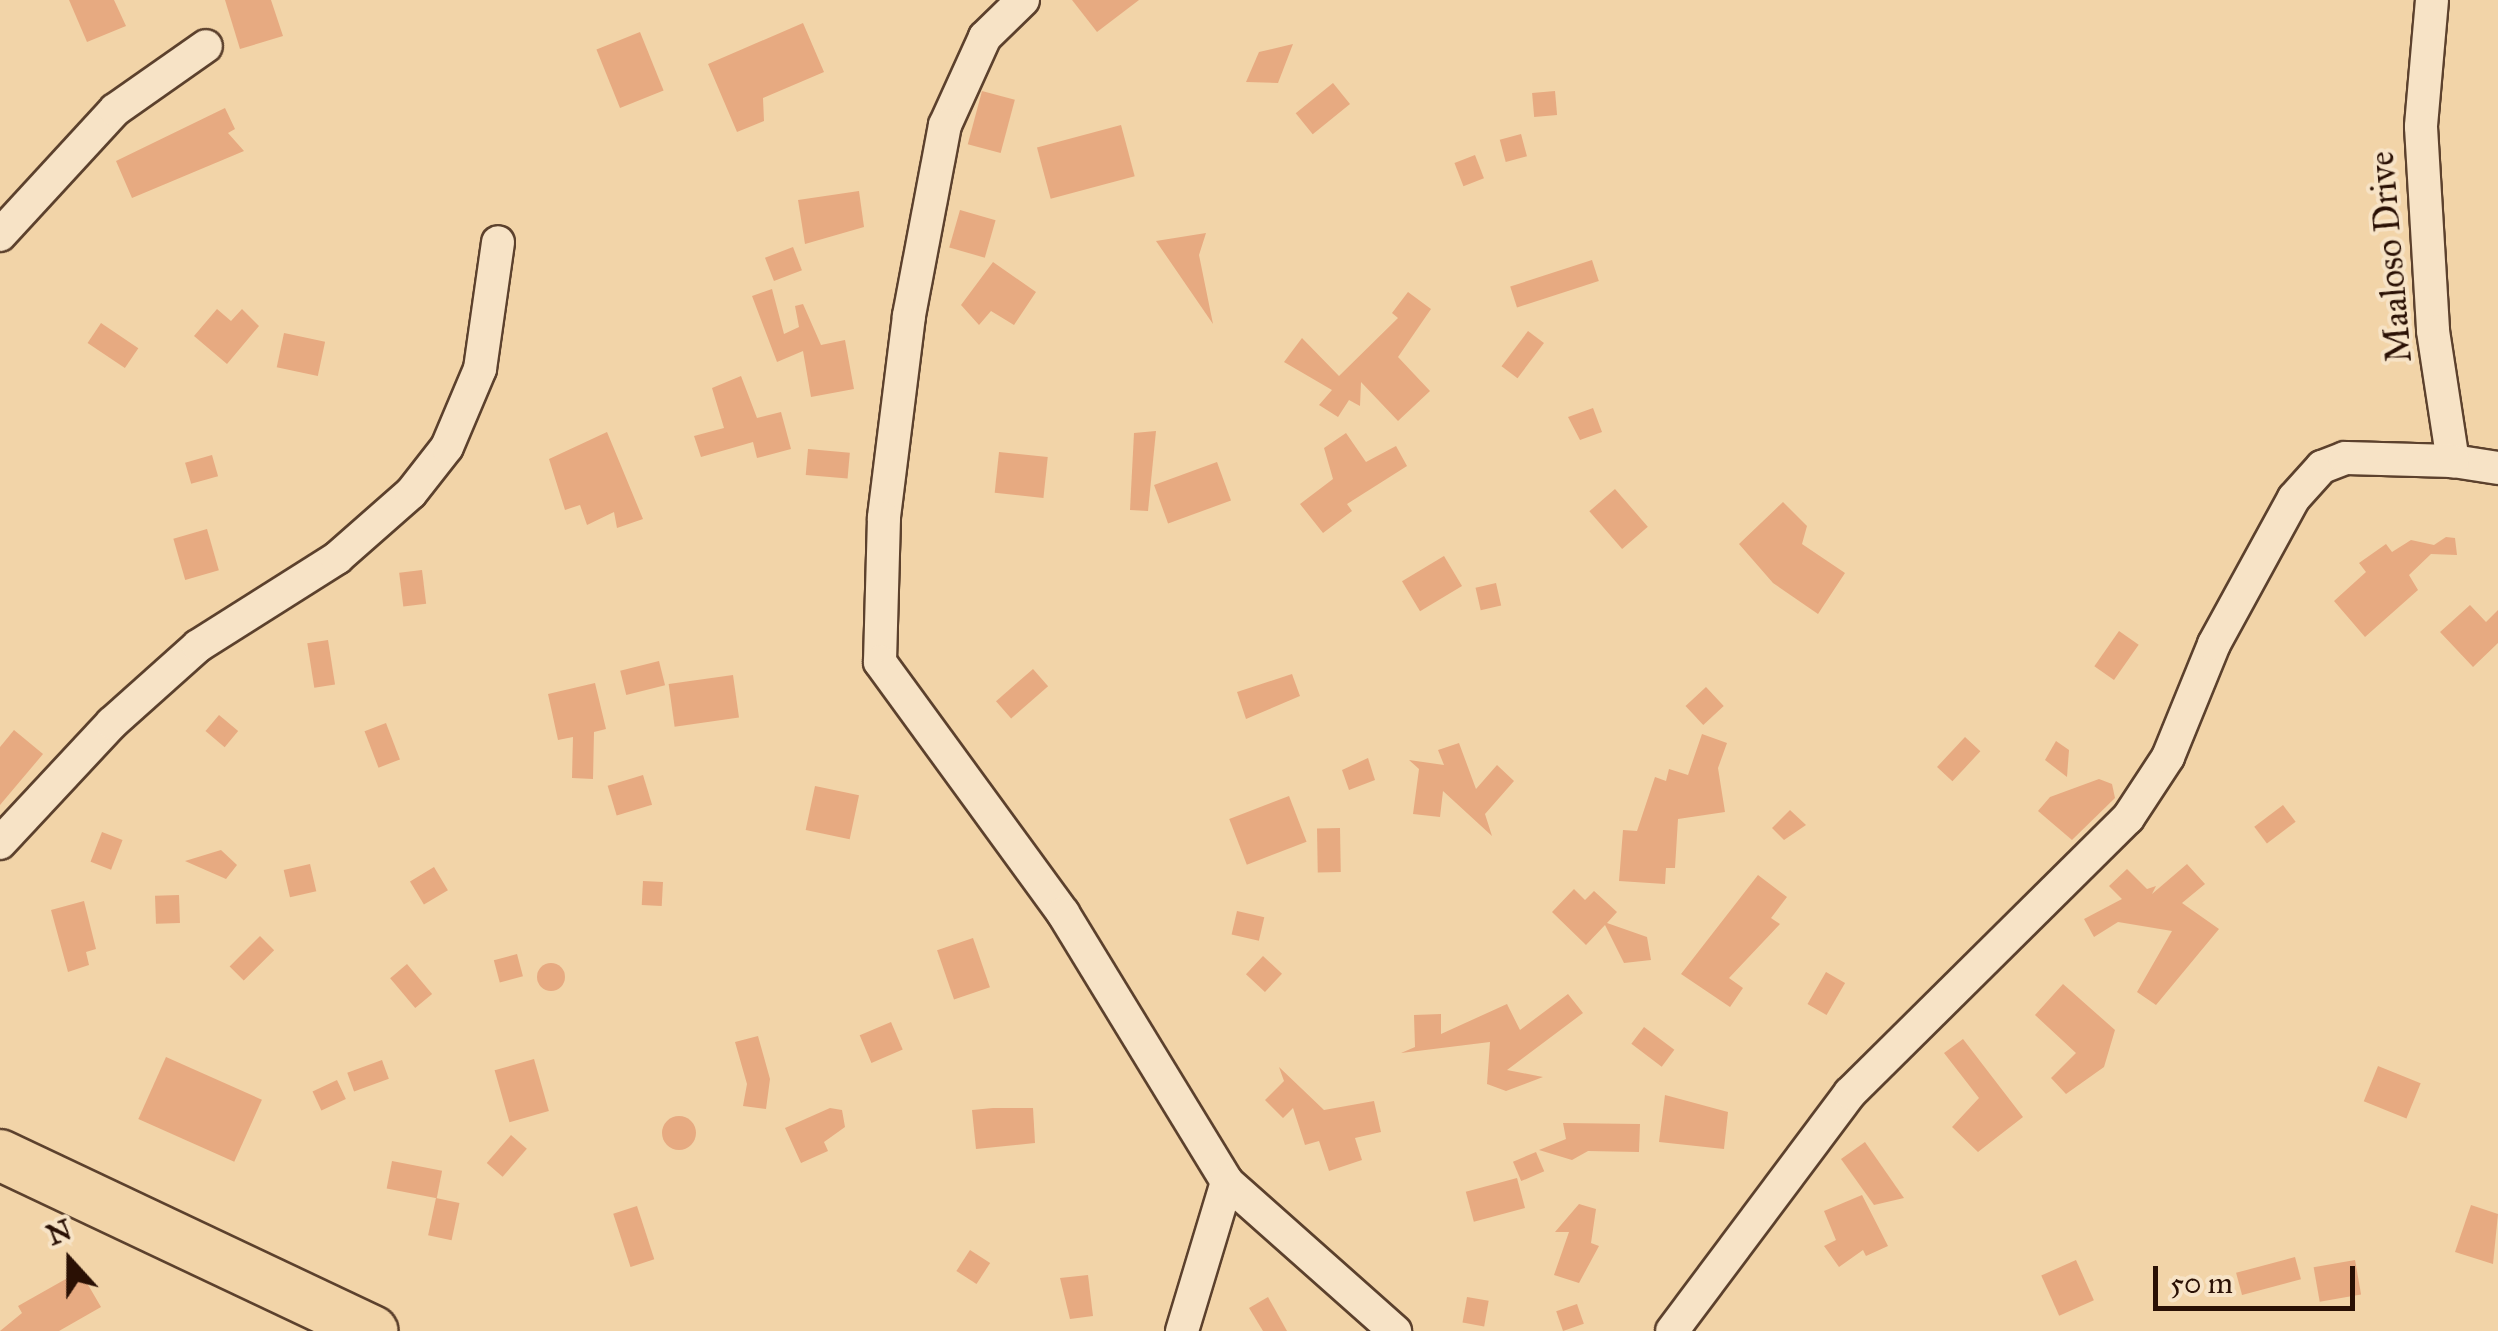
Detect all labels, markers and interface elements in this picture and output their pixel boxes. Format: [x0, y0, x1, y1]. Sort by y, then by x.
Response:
street label: Maaloso Drive [2361, 150, 2421, 364]
north arrow [20, 1211, 120, 1311]
text: N [42, 1212, 76, 1253]
scale bar [2158, 1246, 2360, 1308]
text: 50 m [2170, 1265, 2233, 1301]

